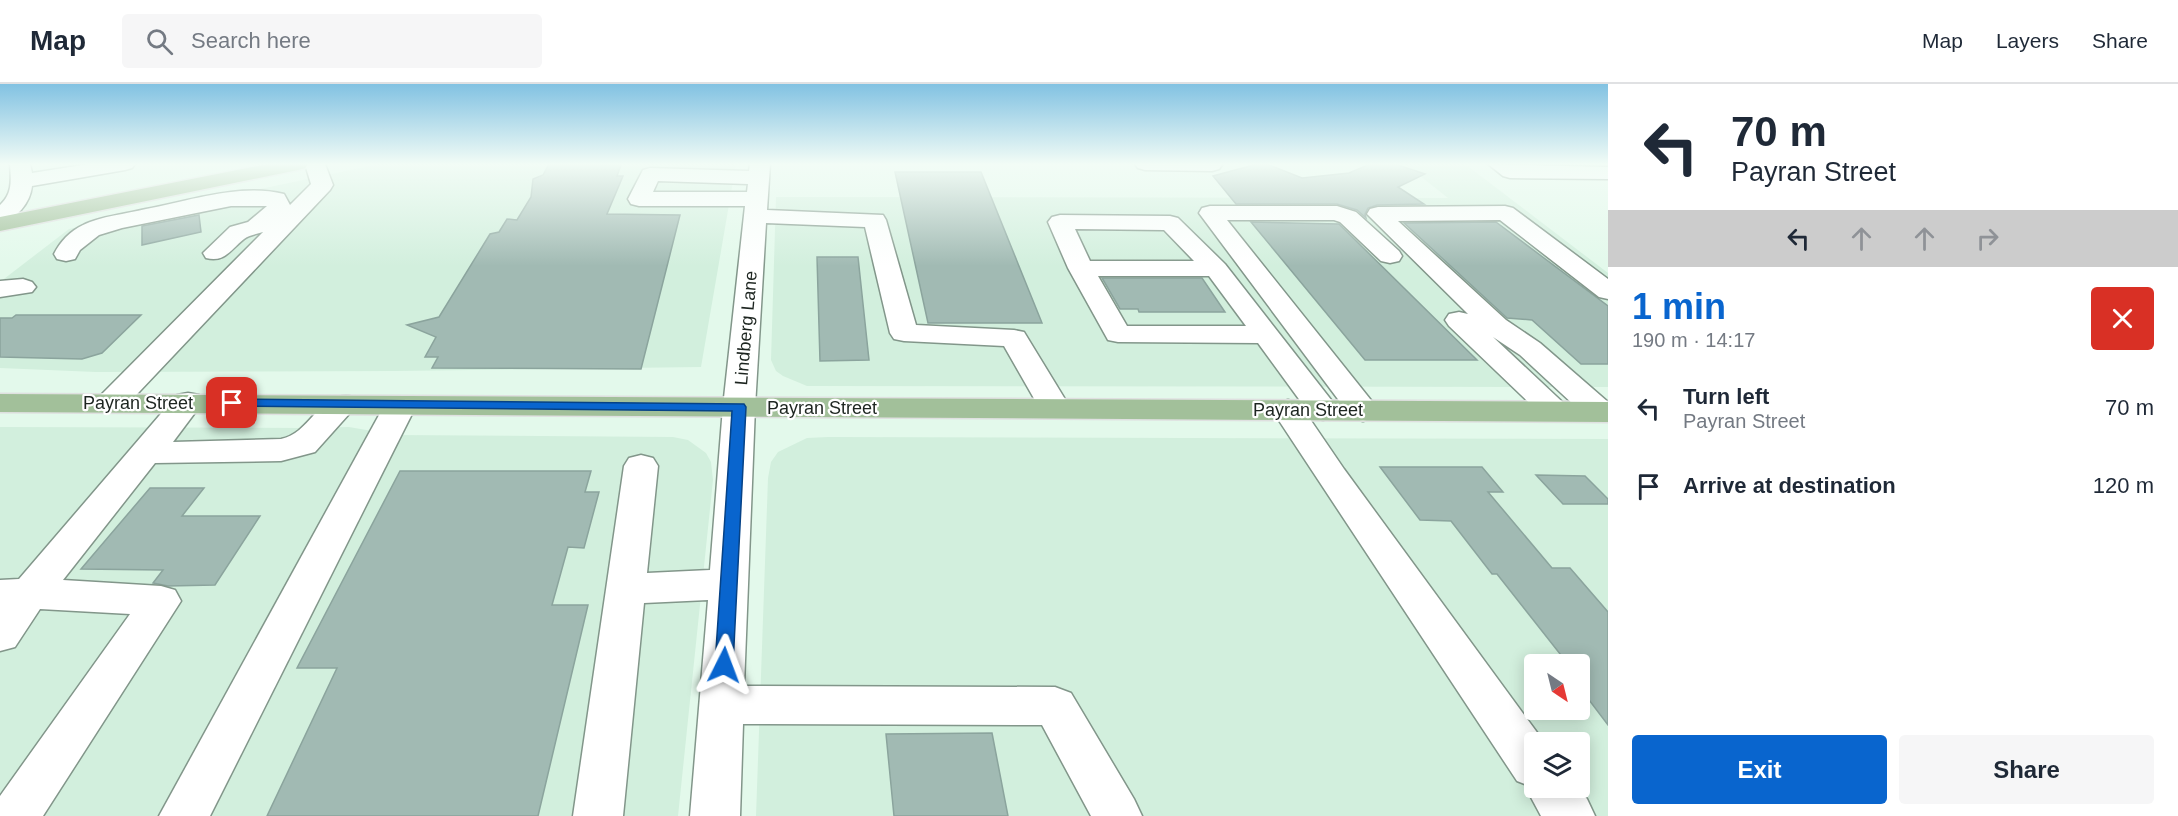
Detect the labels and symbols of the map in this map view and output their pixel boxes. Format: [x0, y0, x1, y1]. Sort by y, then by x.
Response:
street label: Lindberg Lane [731, 270, 761, 386]
pin [206, 377, 257, 428]
street label: Payran Street [83, 393, 193, 413]
street label: Payran Street [767, 398, 877, 418]
street label: Payran Street [1253, 400, 1363, 420]
position arrow [692, 633, 756, 697]
north arrow [1524, 654, 1590, 720]

